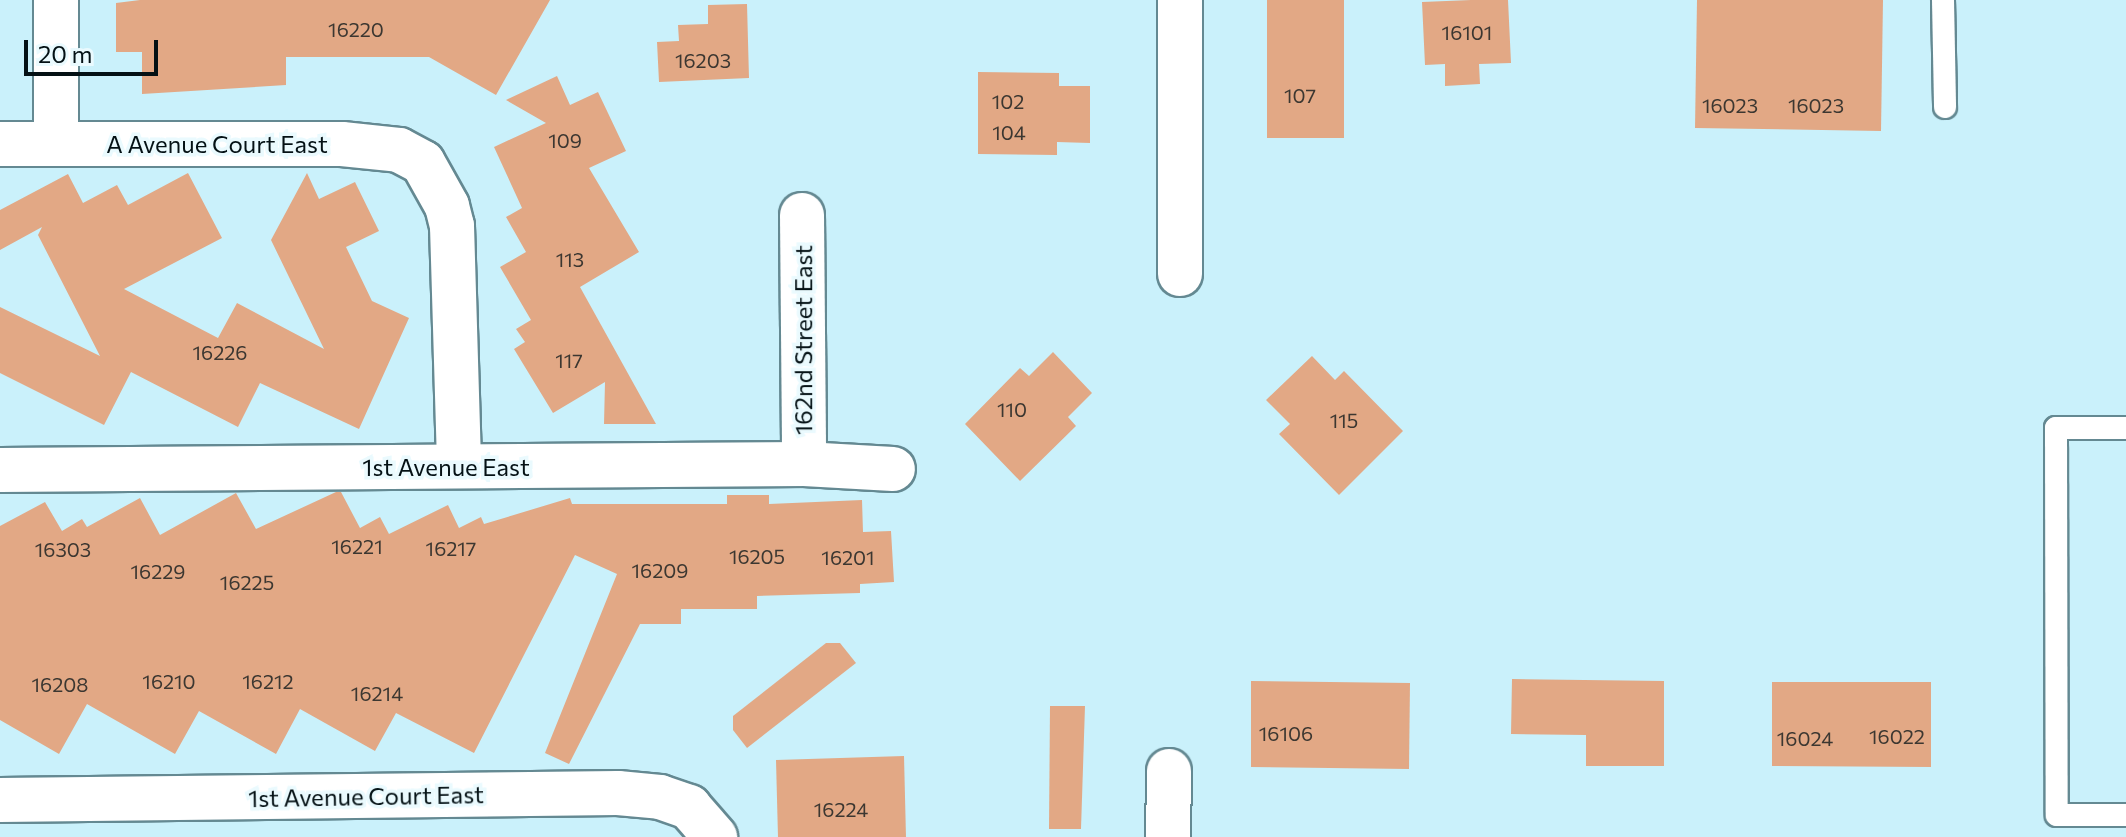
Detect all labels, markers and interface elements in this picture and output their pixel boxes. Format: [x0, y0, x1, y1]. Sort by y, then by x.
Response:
house number: 16220 [328, 17, 384, 41]
house number: 16101 [1442, 20, 1492, 44]
scale bar [28, 24, 162, 74]
text: 20 m [38, 39, 92, 68]
house number: 16203 [675, 48, 731, 72]
house number: 107 [1284, 83, 1316, 107]
house number: 102 [992, 89, 1024, 113]
house number: 16023 [1702, 93, 1758, 117]
house number: 16023 [1788, 93, 1844, 117]
house number: 104 [992, 120, 1026, 144]
house number: 109 [548, 128, 582, 152]
street label: A Avenue Court East [106, 130, 328, 158]
street label: 162nd Street East [789, 245, 817, 435]
house number: 113 [556, 247, 584, 271]
house number: 16226 [193, 340, 247, 364]
house number: 117 [555, 348, 583, 372]
house number: 110 [997, 397, 1027, 421]
house number: 115 [1330, 408, 1358, 432]
street label: 1st Avenue East [362, 453, 530, 481]
house number: 16221 [331, 534, 383, 558]
house number: 16217 [426, 536, 476, 560]
house number: 16303 [35, 537, 91, 561]
house number: 16205 [729, 544, 785, 568]
house number: 16201 [821, 545, 875, 569]
house number: 16209 [632, 558, 688, 582]
house number: 16229 [131, 559, 185, 583]
house number: 16225 [220, 570, 274, 594]
house number: 16210 [142, 669, 196, 693]
house number: 16212 [242, 669, 294, 693]
house number: 16208 [32, 672, 88, 696]
house number: 16214 [351, 681, 403, 705]
house number: 16106 [1259, 721, 1313, 745]
house number: 16022 [1869, 724, 1925, 748]
house number: 16024 [1777, 726, 1833, 750]
street label: 1st Avenue Court East [248, 780, 484, 812]
house number: 16224 [814, 797, 868, 821]

